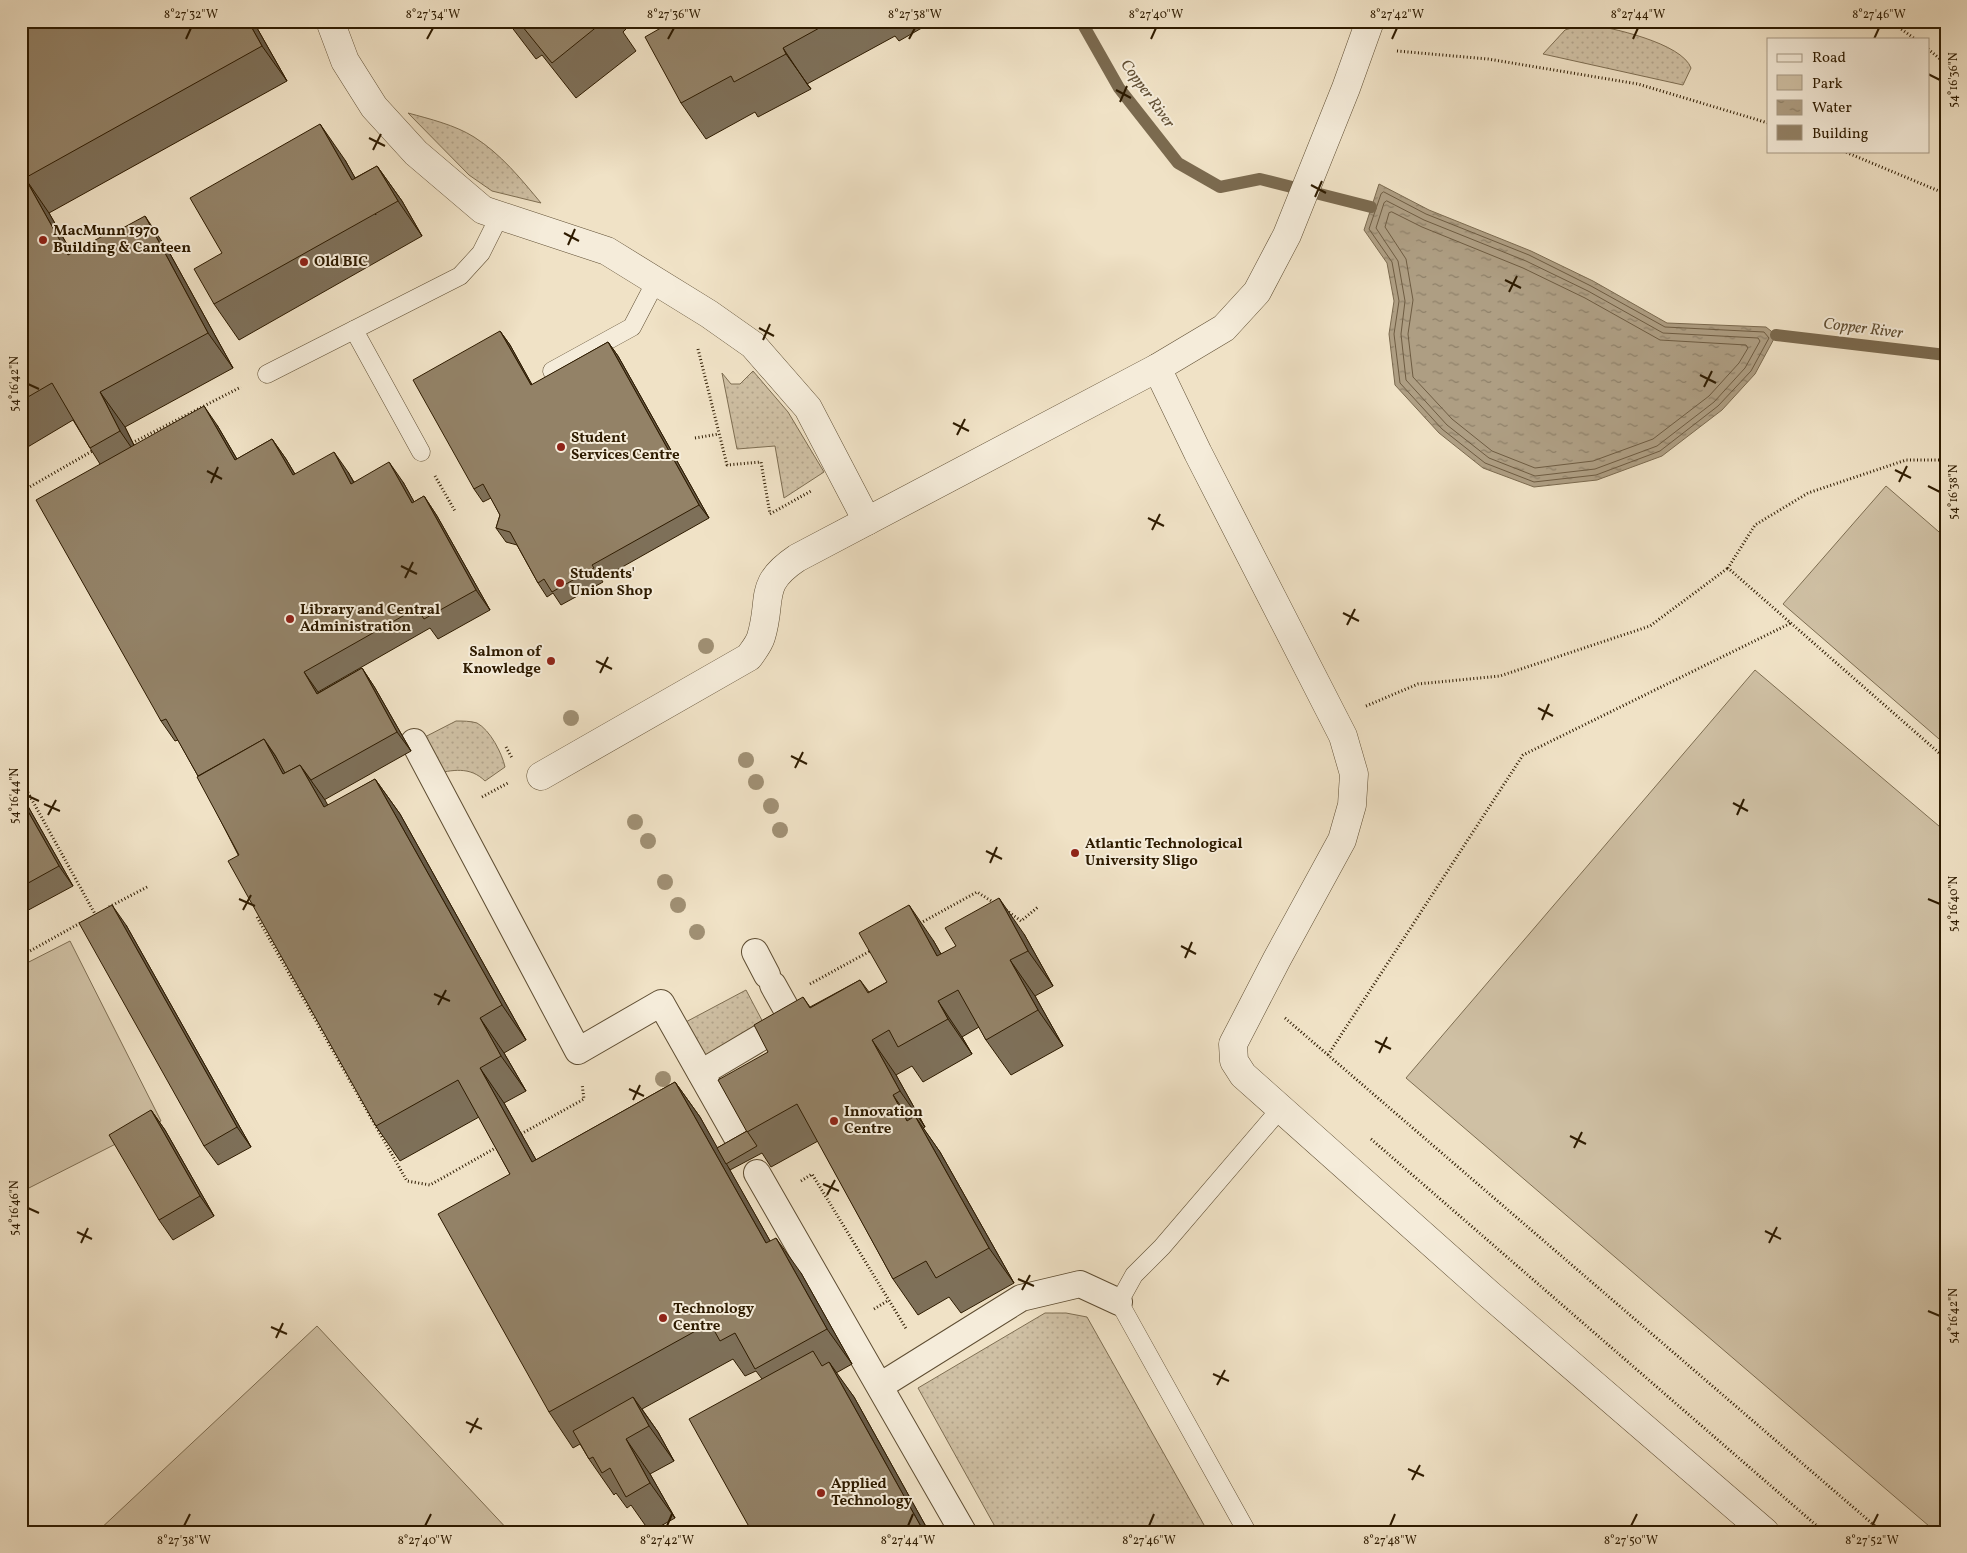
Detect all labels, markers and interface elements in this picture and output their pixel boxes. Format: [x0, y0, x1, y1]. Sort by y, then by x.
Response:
text: 8°27'32"W [164, 7, 218, 23]
text: 8°27'34"W [406, 7, 460, 23]
text: 8°27'36"W [647, 7, 701, 23]
text: 8°27'38"W [888, 7, 942, 23]
text: 8°27'40"W [1129, 7, 1183, 23]
text: 8°27'42"W [1370, 7, 1424, 23]
text: 8°27'44"W [1611, 7, 1665, 23]
text: 8°27'46"W [1852, 7, 1906, 23]
legend [1767, 38, 1930, 152]
text: Road [1812, 48, 1846, 69]
text: 54°16'36"N [1946, 52, 1962, 108]
water label: Copper River [1115, 55, 1180, 134]
text: Park [1812, 74, 1843, 95]
text: Water [1812, 98, 1852, 119]
text: Building [1812, 124, 1869, 145]
place label: MacMunn 1970 Building & Canteen [53, 221, 191, 259]
marker: MacMunn 1970 Building & Canteen [37, 234, 49, 246]
place label: Old BIC [314, 252, 368, 273]
marker: Old BIC [298, 256, 310, 268]
water label: Copper River [1822, 313, 1905, 345]
text: 54°16'42"N [7, 356, 23, 412]
place label: Student Services Centre [571, 428, 680, 466]
marker: Student Services Centre [555, 441, 567, 453]
text: 54°16'38"N [1946, 464, 1962, 520]
place label: Students' Union Shop [570, 564, 652, 602]
marker: Students' Union Shop [554, 577, 566, 589]
place label: Library and Central Administration [300, 600, 440, 638]
marker: Library and Central Administration [284, 613, 296, 625]
place label: Salmon of Knowledge [463, 642, 542, 680]
marker: Salmon of Knowledge [545, 655, 557, 667]
text: 54°16'44"N [7, 768, 23, 824]
place label: Atlantic Technological University Sligo [1085, 834, 1243, 872]
marker: Atlantic Technological University Sligo [1069, 847, 1081, 859]
text: 54°16'40"N [1946, 876, 1962, 932]
place label: Innovation Centre [844, 1102, 923, 1140]
marker: Innovation Centre [828, 1115, 840, 1127]
text: 54°16'46"N [7, 1180, 23, 1236]
text: 54°16'42"N [1946, 1288, 1962, 1344]
place label: Technology Centre [673, 1299, 755, 1337]
marker: Technology Centre [657, 1312, 669, 1324]
place label: Applied Technology [831, 1474, 913, 1512]
marker: Applied Technology [815, 1487, 827, 1499]
text: 8°27'38"W [157, 1533, 211, 1549]
text: 8°27'40"W [398, 1533, 452, 1549]
text: 8°27'42"W [640, 1533, 694, 1549]
text: 8°27'44"W [881, 1533, 935, 1549]
text: 8°27'46"W [1122, 1533, 1176, 1549]
text: 8°27'48"W [1363, 1533, 1417, 1549]
text: 8°27'50"W [1604, 1533, 1658, 1549]
text: 8°27'52"W [1845, 1533, 1899, 1549]

